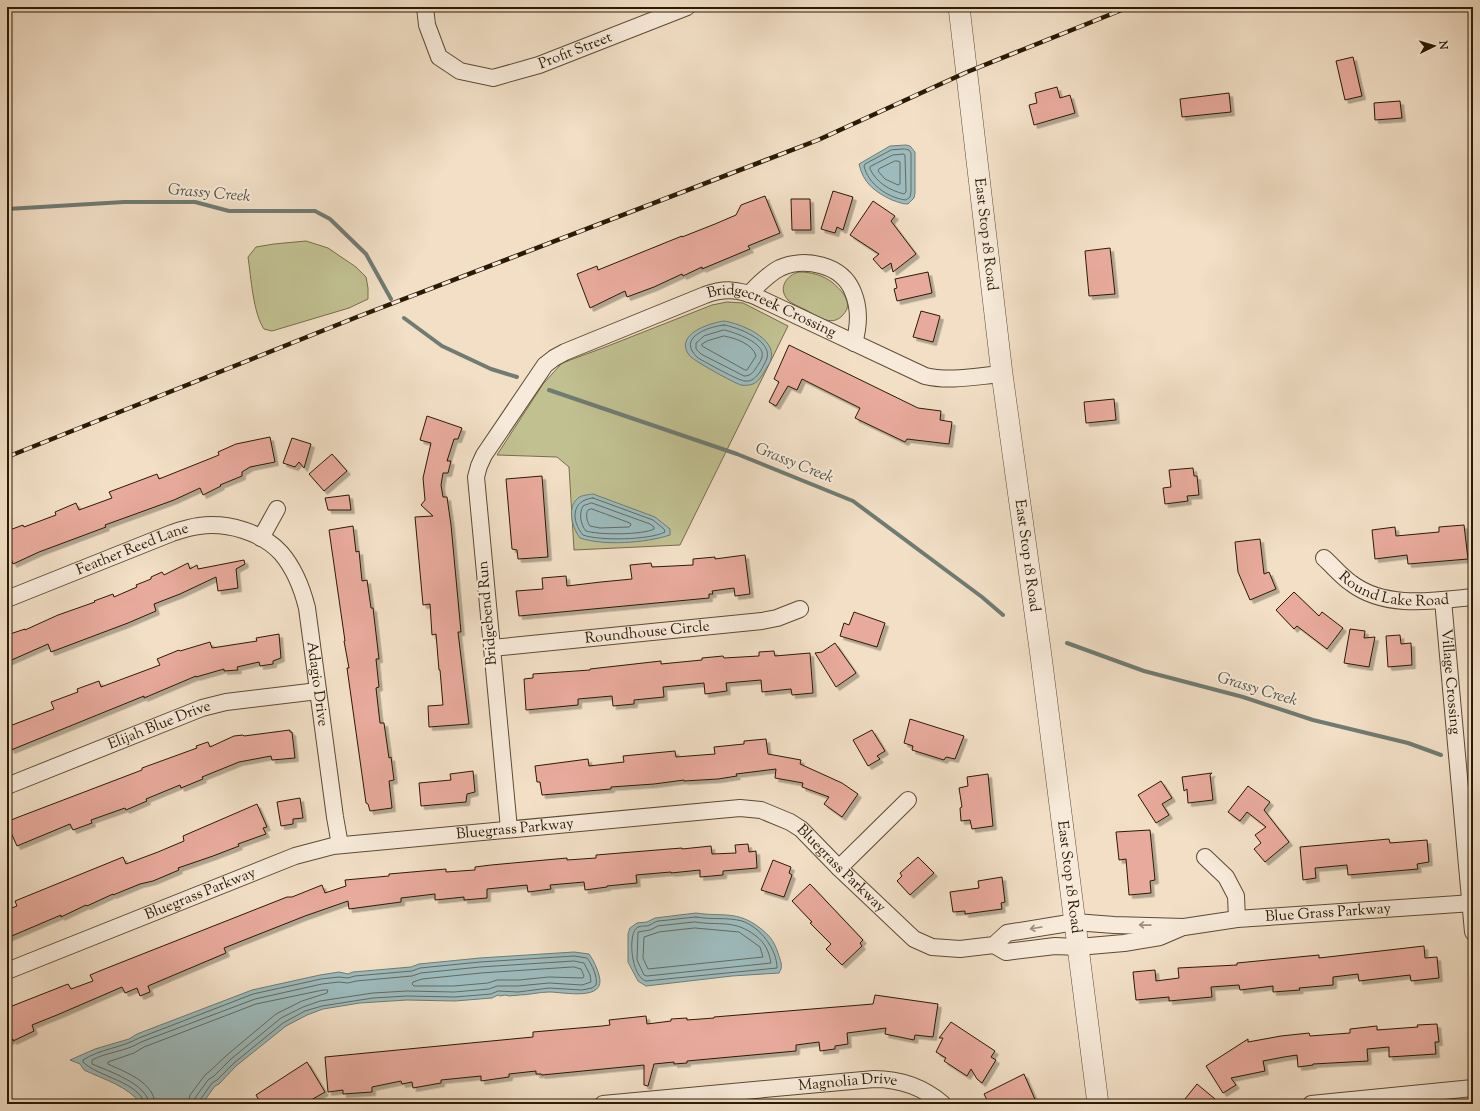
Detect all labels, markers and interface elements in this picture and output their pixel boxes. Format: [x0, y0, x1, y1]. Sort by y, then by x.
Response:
north arrow [1414, 26, 1454, 66]
street label: Profit Street [535, 27, 615, 75]
text: N [1435, 39, 1451, 51]
street label: East Stop 18 Road [969, 177, 1003, 293]
water label: Grassy Creek [167, 179, 251, 209]
street label: Bridgecreek Crossing [705, 280, 840, 343]
water label: Grassy Creek [751, 438, 837, 490]
street label: East Stop 18 Road [1009, 498, 1045, 614]
street label: Feather Reed Lane [73, 518, 191, 581]
street label: Bridgebend Run [473, 560, 503, 666]
street label: Round Lake Road [1334, 566, 1451, 612]
street label: Roundhouse Circle [584, 616, 711, 649]
street label: Village Crossing [1435, 628, 1466, 735]
street label: Adagio Drive [301, 640, 333, 728]
water label: Grassy Creek [1214, 667, 1300, 713]
street label: Elijah Blue Drive [105, 696, 213, 755]
street label: Bluegrass Parkway [455, 813, 575, 845]
street label: East Stop 18 Road [1052, 819, 1087, 935]
street label: Bluegrass Parkway [792, 820, 891, 918]
street label: Bluegrass Parkway [142, 862, 259, 925]
street label: Blue Grass Parkway [1264, 898, 1392, 928]
one-way arrow [1139, 921, 1152, 929]
one-way arrow [1030, 924, 1043, 932]
street label: Magnolia Drive [797, 1068, 899, 1096]

